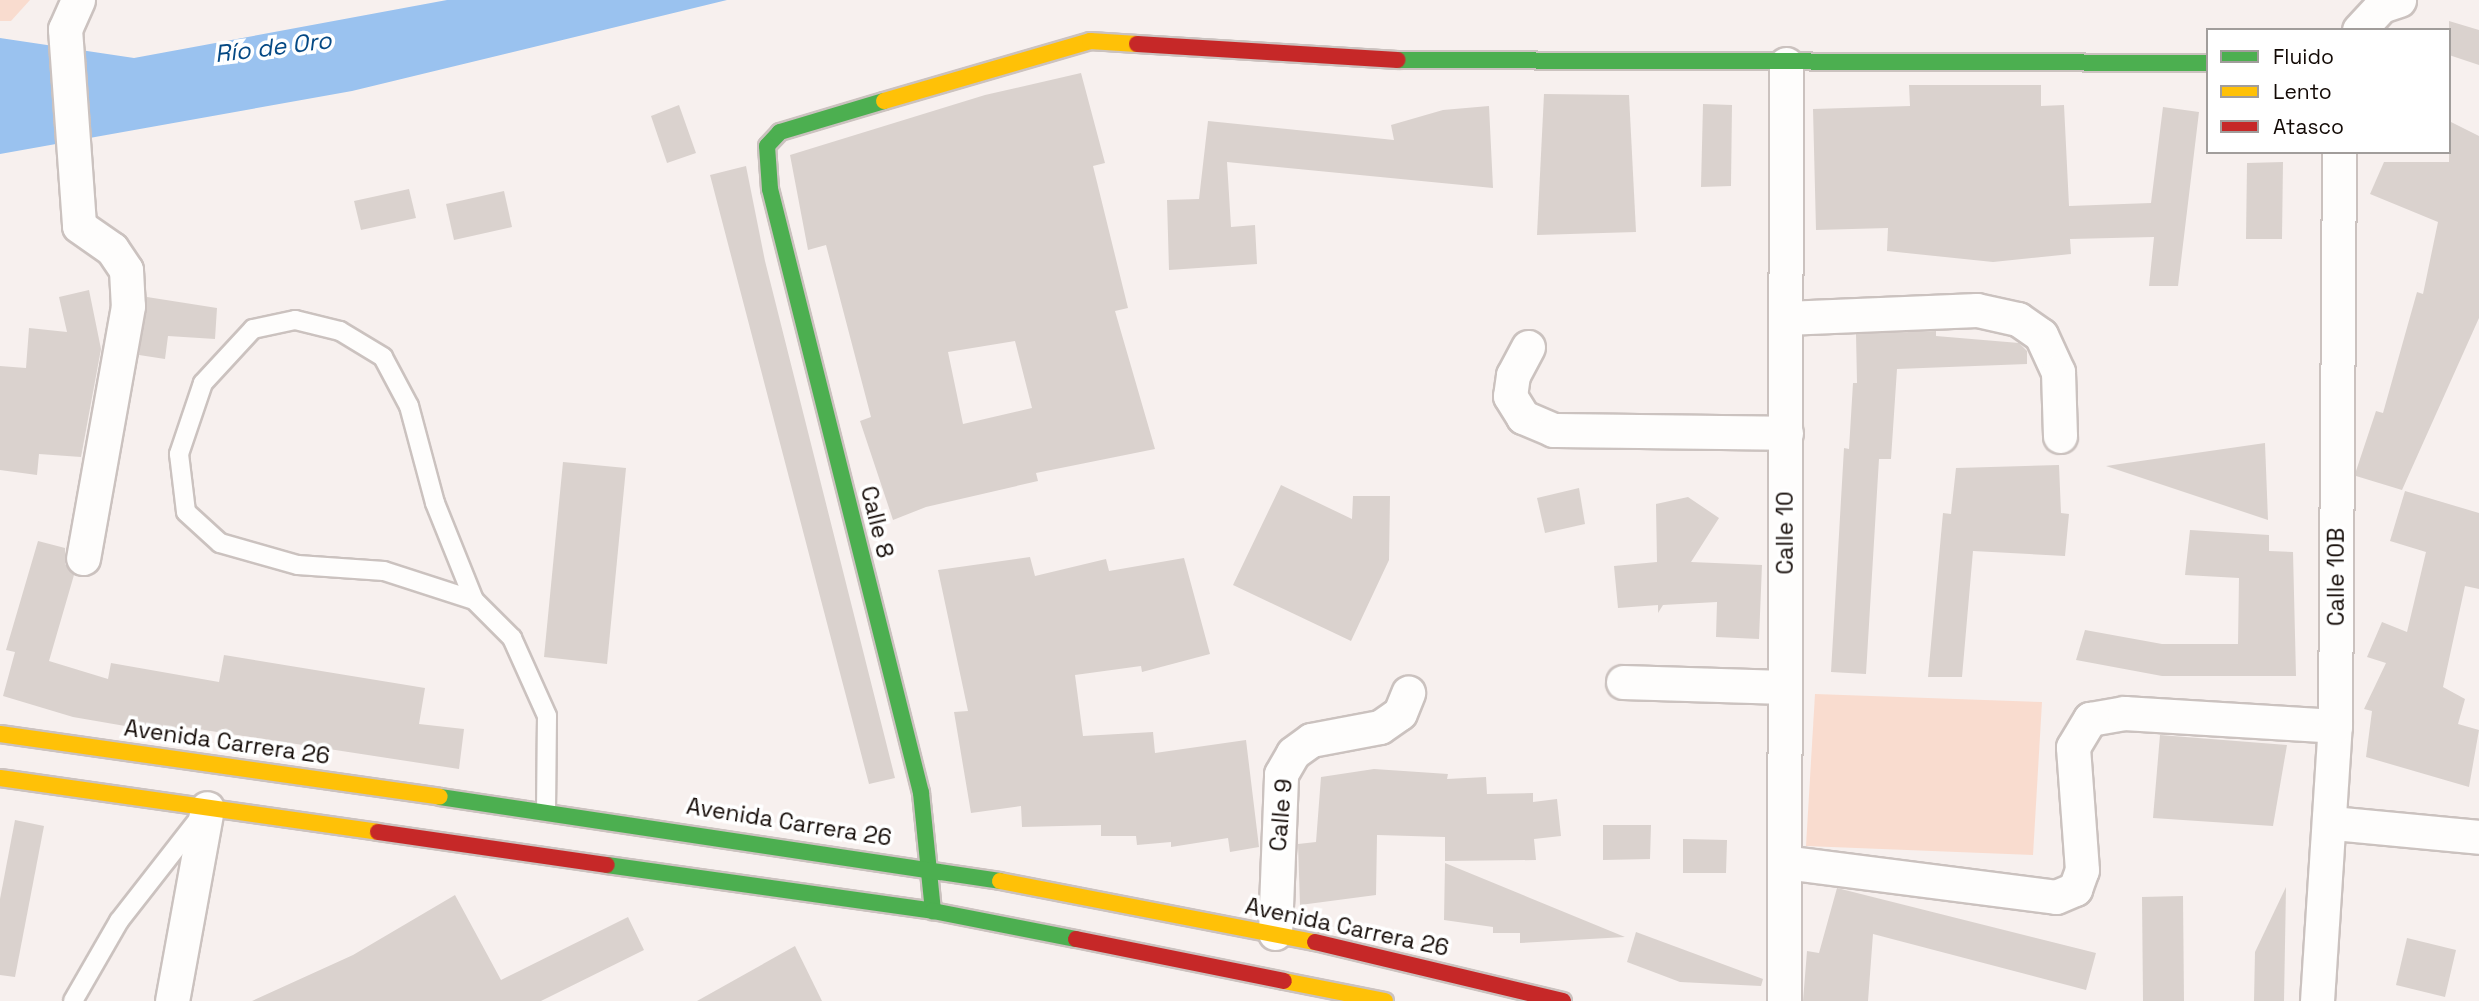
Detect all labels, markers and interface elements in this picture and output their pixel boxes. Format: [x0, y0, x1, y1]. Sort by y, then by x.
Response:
water label: Río de Oro [213, 26, 333, 68]
legend [2206, 28, 2451, 154]
text: Fluido [2273, 43, 2334, 70]
text: Lento [2273, 78, 2332, 105]
text: Atasco [2273, 113, 2344, 140]
street label: Calle 8 [855, 483, 899, 561]
street label: Calle 10 [1771, 491, 1799, 575]
street label: Calle 10B [2322, 528, 2350, 626]
street label: Avenida Carrera 26 [122, 714, 332, 770]
street label: Calle 9 [1264, 778, 1298, 852]
street label: Avenida Carrera 26 [685, 792, 893, 852]
street label: Avenida Carrera 26 [1243, 892, 1451, 962]

